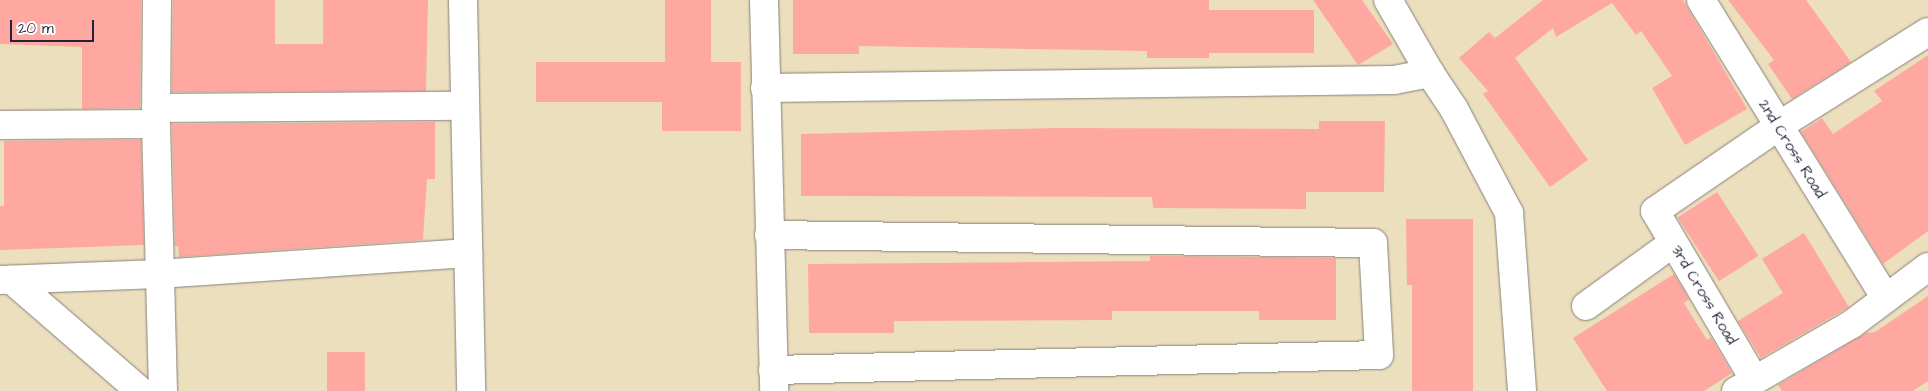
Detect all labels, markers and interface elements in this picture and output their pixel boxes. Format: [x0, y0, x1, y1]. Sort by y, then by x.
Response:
scale bar [12, 10, 96, 42]
text: 20 m [18, 18, 54, 39]
street label: 2nd Cross Road [1755, 96, 1829, 202]
street label: 3rd Cross Road [1667, 242, 1741, 348]

